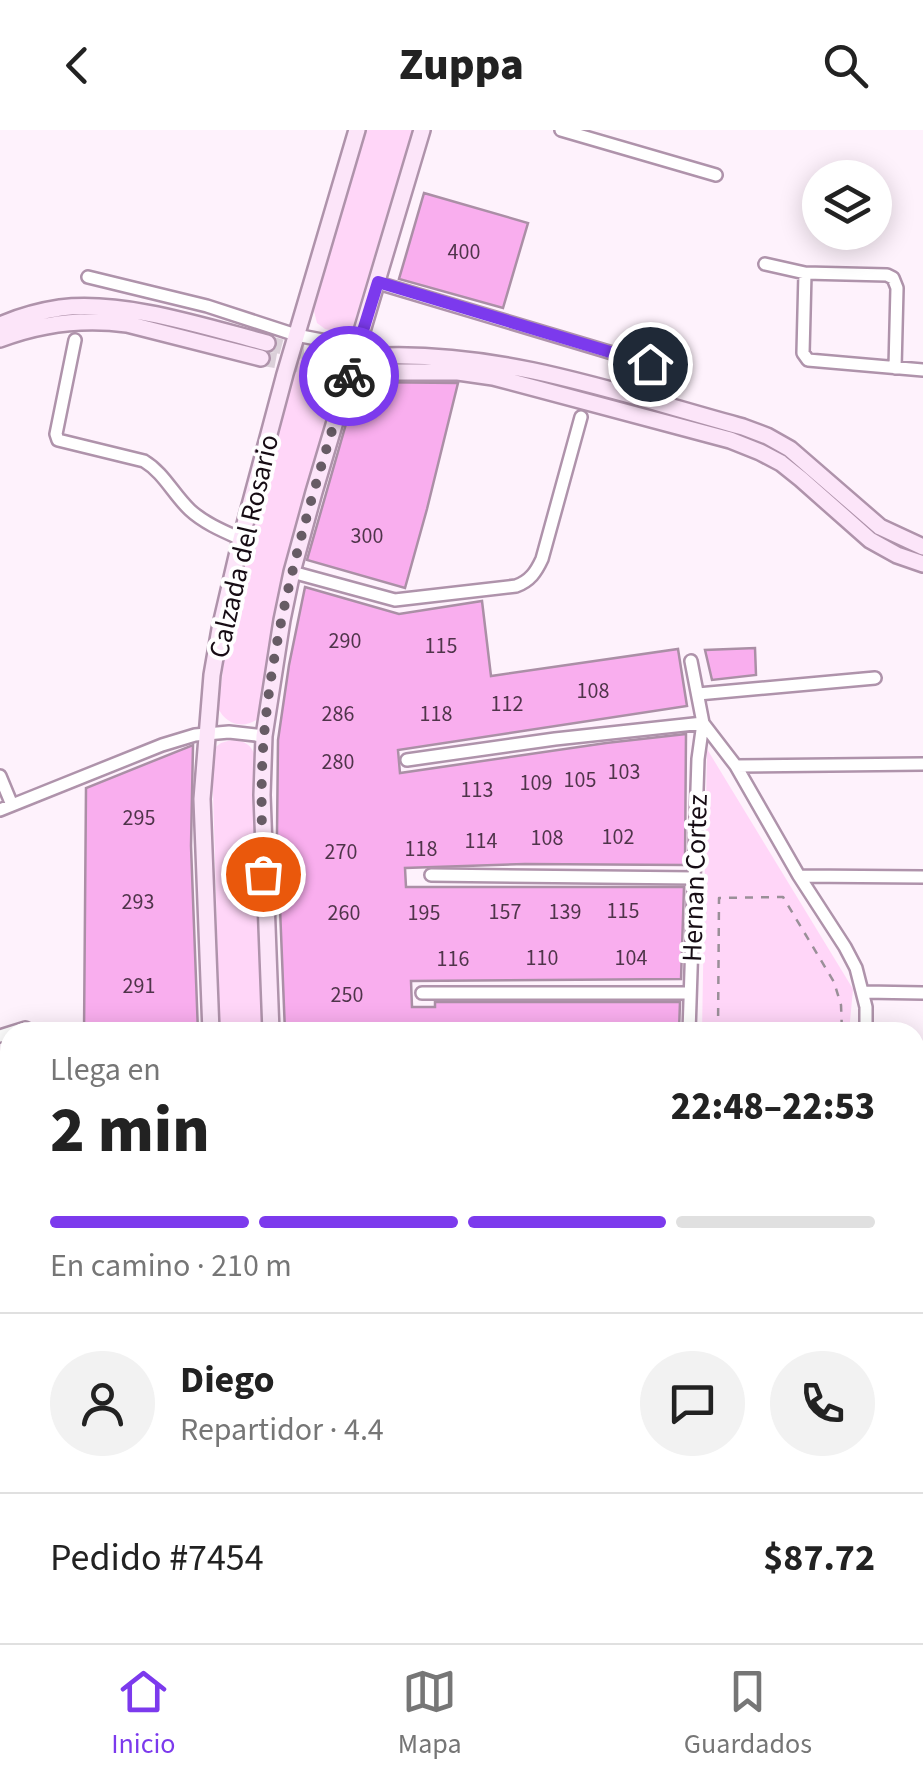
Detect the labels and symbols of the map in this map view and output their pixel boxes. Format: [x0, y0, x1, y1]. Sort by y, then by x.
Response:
house number: 400 [448, 236, 480, 268]
pin [608, 322, 693, 407]
courier [299, 326, 399, 426]
street label: Calzada del Rosario [199, 430, 289, 662]
house number: 300 [351, 520, 383, 552]
house number: 290 [329, 625, 361, 657]
house number: 115 [425, 630, 457, 662]
house number: 108 [577, 675, 609, 707]
house number: 112 [491, 688, 523, 720]
house number: 286 [322, 698, 354, 730]
house number: 118 [420, 698, 452, 730]
house number: 280 [322, 746, 354, 778]
house number: 103 [608, 756, 640, 788]
house number: 105 [564, 764, 596, 796]
house number: 109 [520, 767, 552, 799]
house number: 113 [461, 774, 493, 806]
street label: Hernan Cortez [672, 793, 718, 963]
house number: 295 [123, 802, 155, 834]
house number: 102 [602, 821, 634, 853]
house number: 108 [531, 822, 563, 854]
house number: 114 [465, 825, 497, 857]
pin [221, 832, 306, 917]
house number: 118 [405, 833, 437, 865]
house number: 270 [325, 836, 357, 868]
house number: 293 [122, 886, 154, 918]
house number: 115 [607, 895, 639, 927]
house number: 157 [489, 896, 521, 928]
house number: 139 [549, 896, 581, 928]
house number: 260 [328, 897, 360, 929]
house number: 195 [408, 897, 440, 929]
house number: 110 [526, 942, 558, 974]
house number: 104 [615, 942, 647, 974]
house number: 116 [437, 943, 469, 975]
house number: 291 [123, 970, 155, 1002]
house number: 250 [331, 979, 363, 1011]

